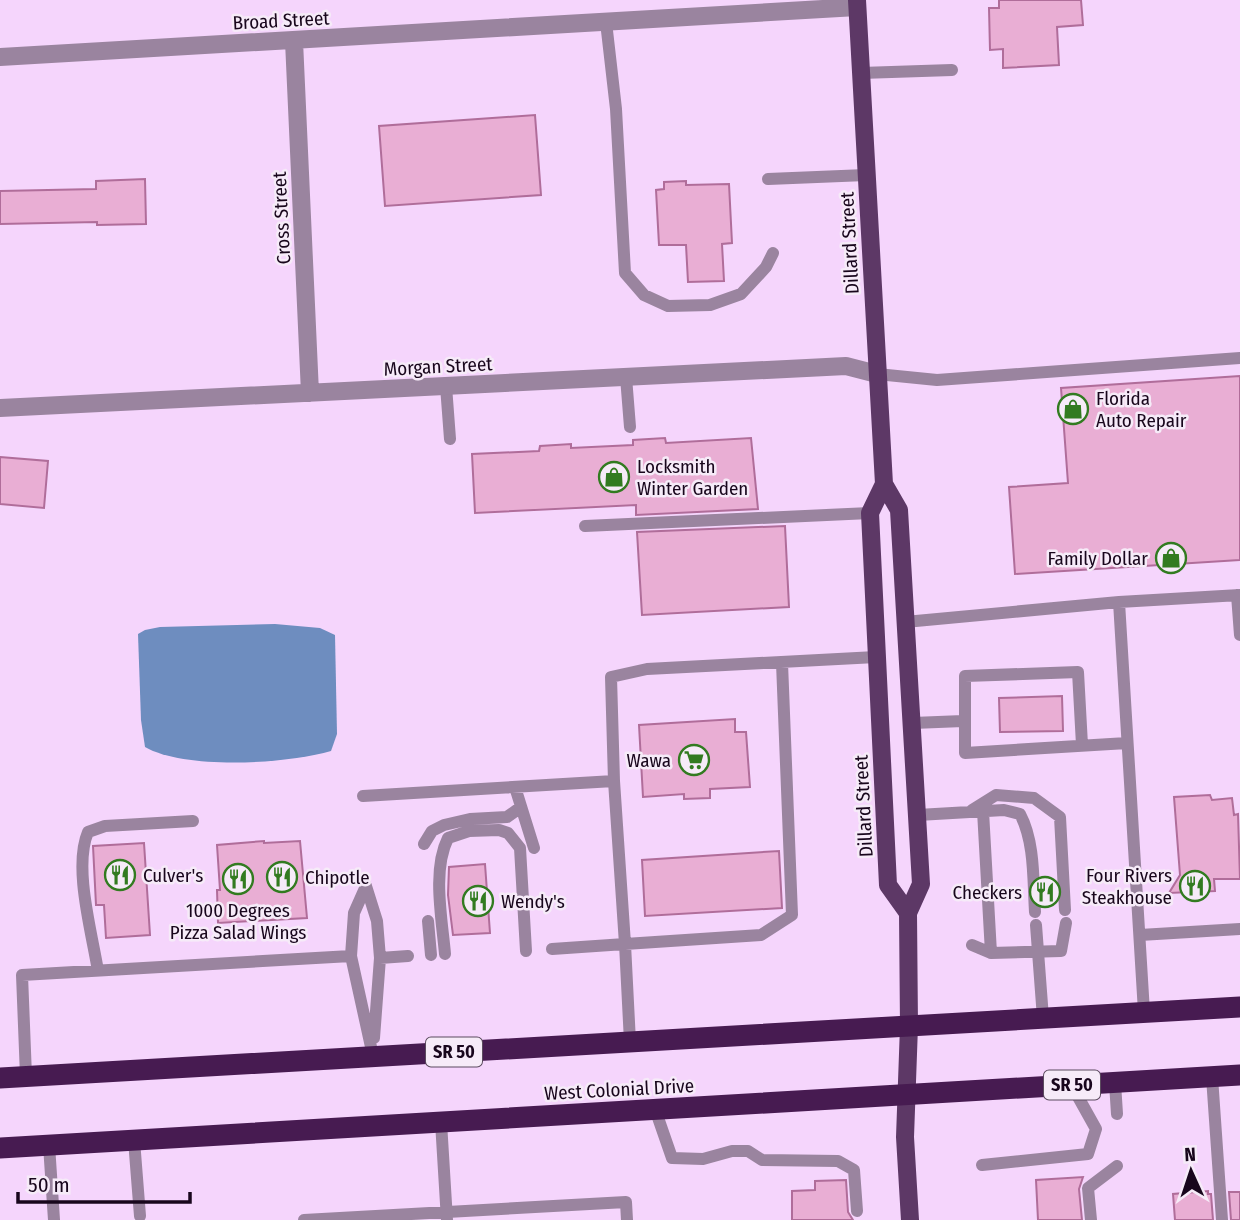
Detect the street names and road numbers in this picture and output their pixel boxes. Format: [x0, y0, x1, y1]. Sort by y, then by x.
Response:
street label: Broad Street [232, 6, 331, 35]
street label: Cross Street [268, 170, 295, 265]
street label: Dillard Street [835, 190, 864, 295]
street label: Morgan Street [383, 352, 494, 381]
street label: Dillard Street [849, 753, 878, 858]
road number: SR 50 [426, 1037, 482, 1066]
road number: SR 50 [1044, 1070, 1100, 1100]
street label: West Colonial Drive [544, 1074, 695, 1105]

